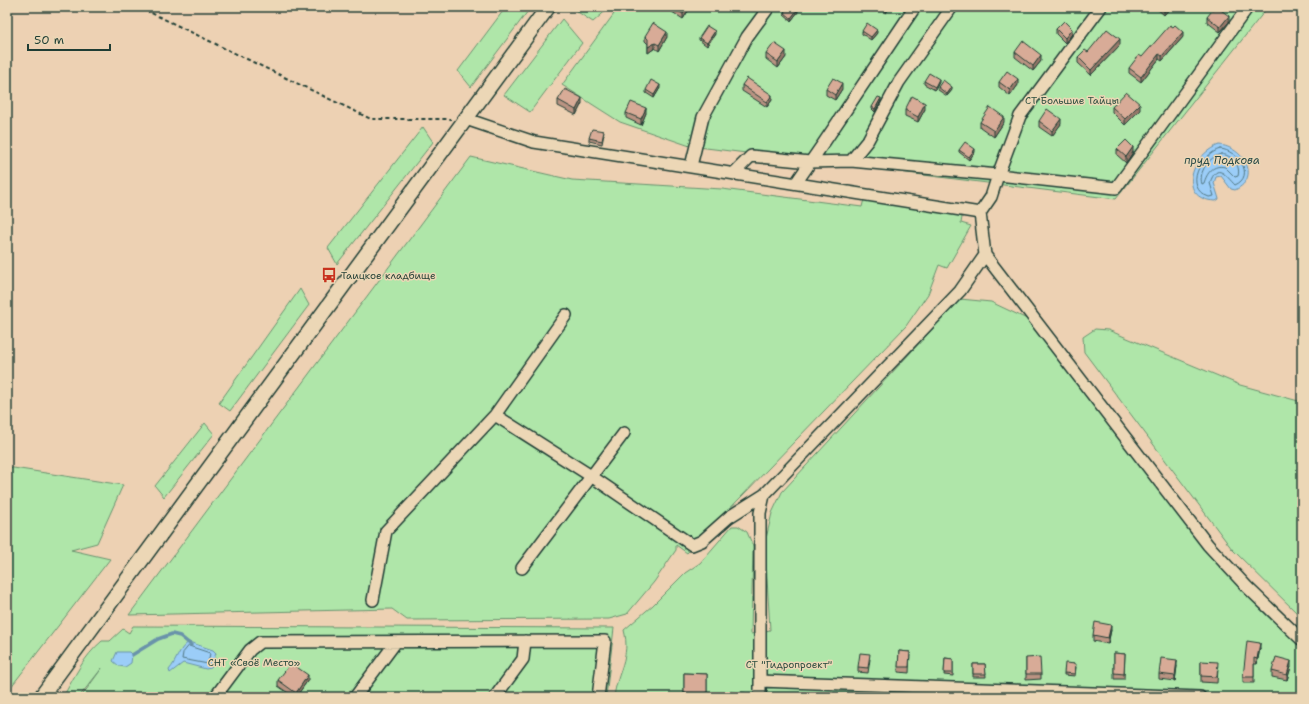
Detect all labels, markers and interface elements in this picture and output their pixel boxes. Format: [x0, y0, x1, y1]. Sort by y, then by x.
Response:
scale bar [28, 26, 110, 52]
text: 50 m [34, 32, 64, 48]
park label: СТ Большие Тайцы [1025, 94, 1119, 107]
water label: пруд Подкова [1184, 153, 1260, 168]
bus stop icon: Таицкое кладбище [320, 266, 338, 284]
place label: Таицкое кладбище [341, 269, 436, 282]
park label: СНТ «Своё Место» [208, 656, 300, 669]
park label: СТ "Гидропроект" [746, 658, 832, 671]

